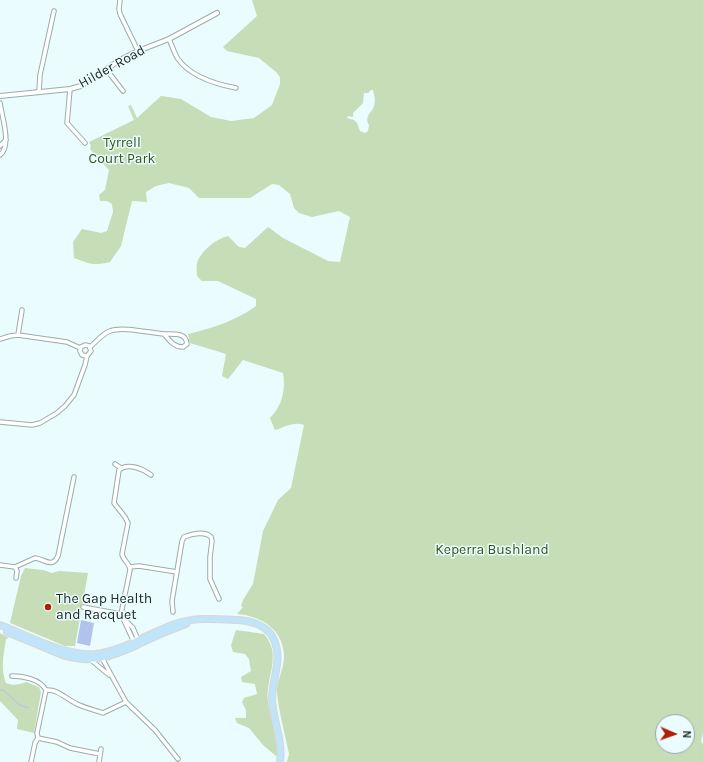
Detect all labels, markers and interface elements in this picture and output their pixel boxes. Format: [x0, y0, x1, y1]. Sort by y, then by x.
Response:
street label: Hilder Road [76, 42, 148, 92]
park label: Tyrrell Court Park [89, 135, 155, 168]
park label: Keperra Bushland [435, 542, 549, 558]
place label: The Gap Health and Racquet [56, 591, 152, 624]
marker: The Gap Health and Racquet [43, 602, 53, 612]
north arrow [655, 714, 695, 754]
text: N [680, 730, 693, 739]

